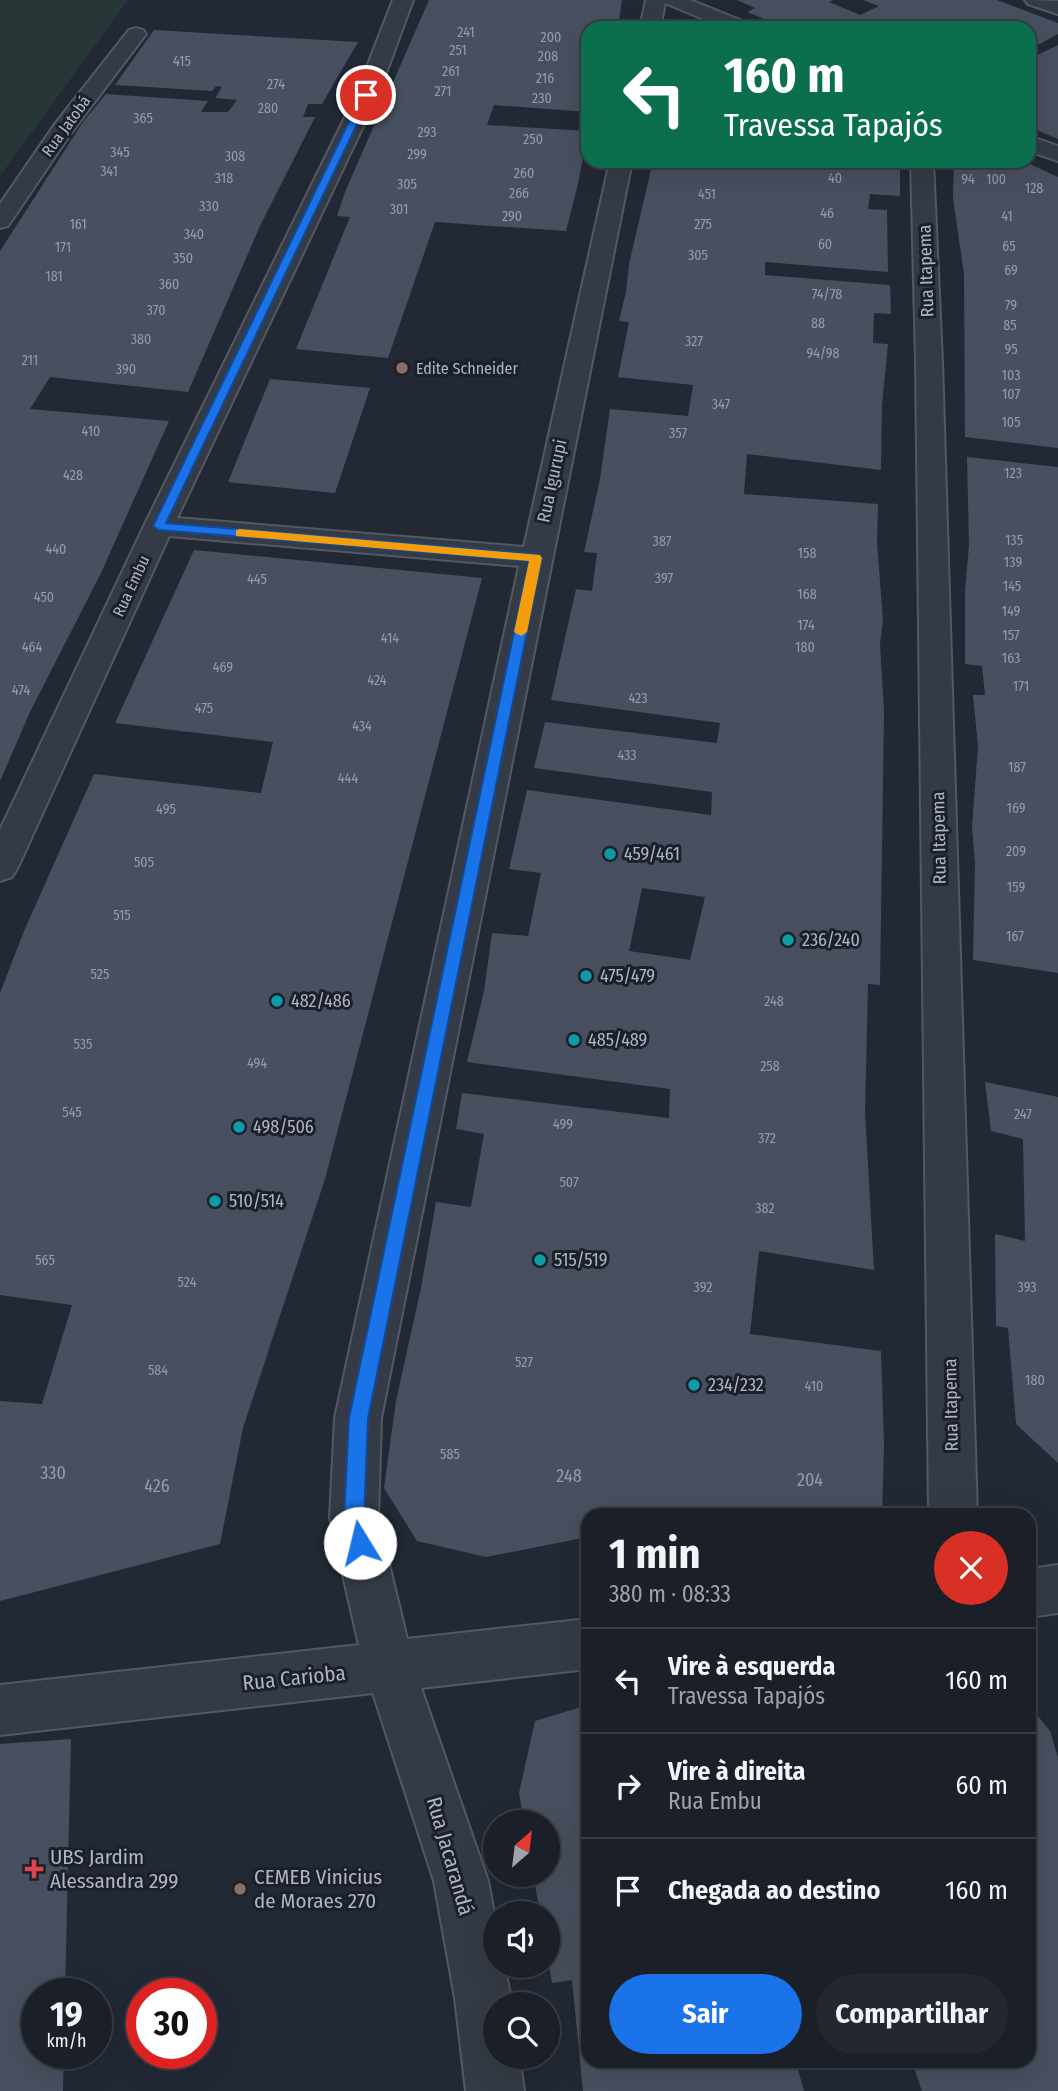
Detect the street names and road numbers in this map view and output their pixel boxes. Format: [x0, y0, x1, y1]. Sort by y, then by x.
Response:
street label: Rua Jatobá [38, 92, 95, 160]
street label: Rua Itapema [913, 224, 939, 318]
street label: Rua Igurupi [532, 437, 572, 525]
street label: Rua Embu [109, 552, 153, 620]
street label: Rua Itapema [927, 791, 951, 885]
street label: Rua Itapema [939, 1358, 963, 1452]
street label: Rua Carioba [241, 1660, 347, 1696]
street label: Rua Jacarandá [421, 1794, 479, 1918]

